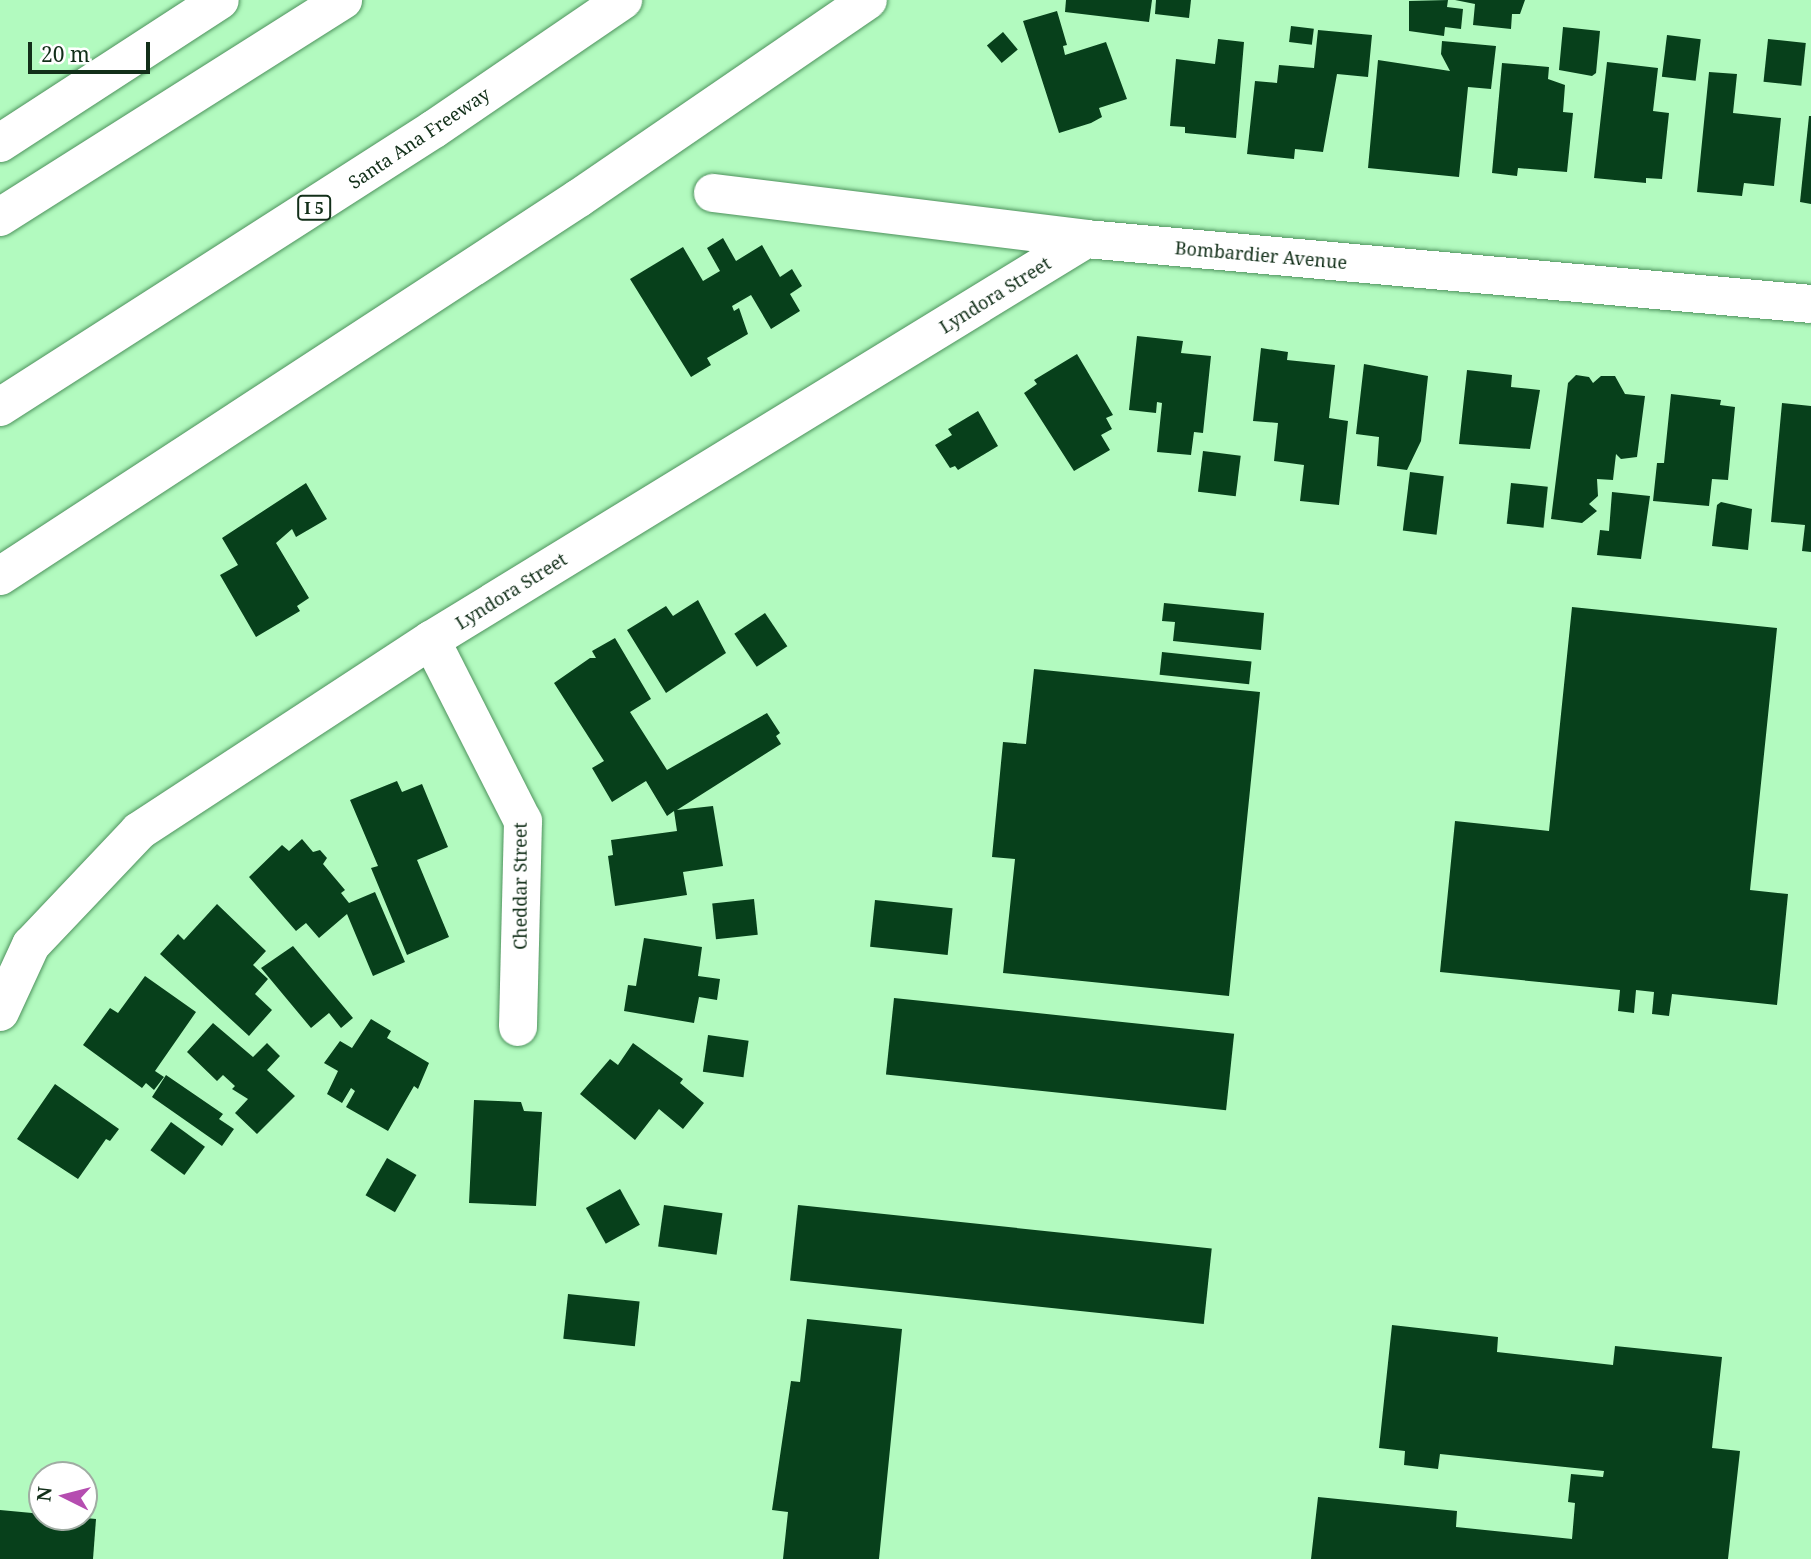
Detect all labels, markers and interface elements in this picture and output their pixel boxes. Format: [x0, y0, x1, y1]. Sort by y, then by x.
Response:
scale bar [32, 28, 154, 72]
text: 20 m [41, 40, 90, 68]
street label: Santa Ana Freeway [344, 83, 494, 193]
road number: I 5 [296, 196, 332, 220]
street label: Bombardier Avenue [1174, 237, 1348, 273]
street label: Lyndora Street [935, 252, 1055, 338]
street label: Lyndora Street [451, 548, 571, 634]
street label: Cheddar Street [509, 822, 531, 950]
north arrow [28, 1461, 98, 1531]
text: N [30, 1485, 58, 1503]

